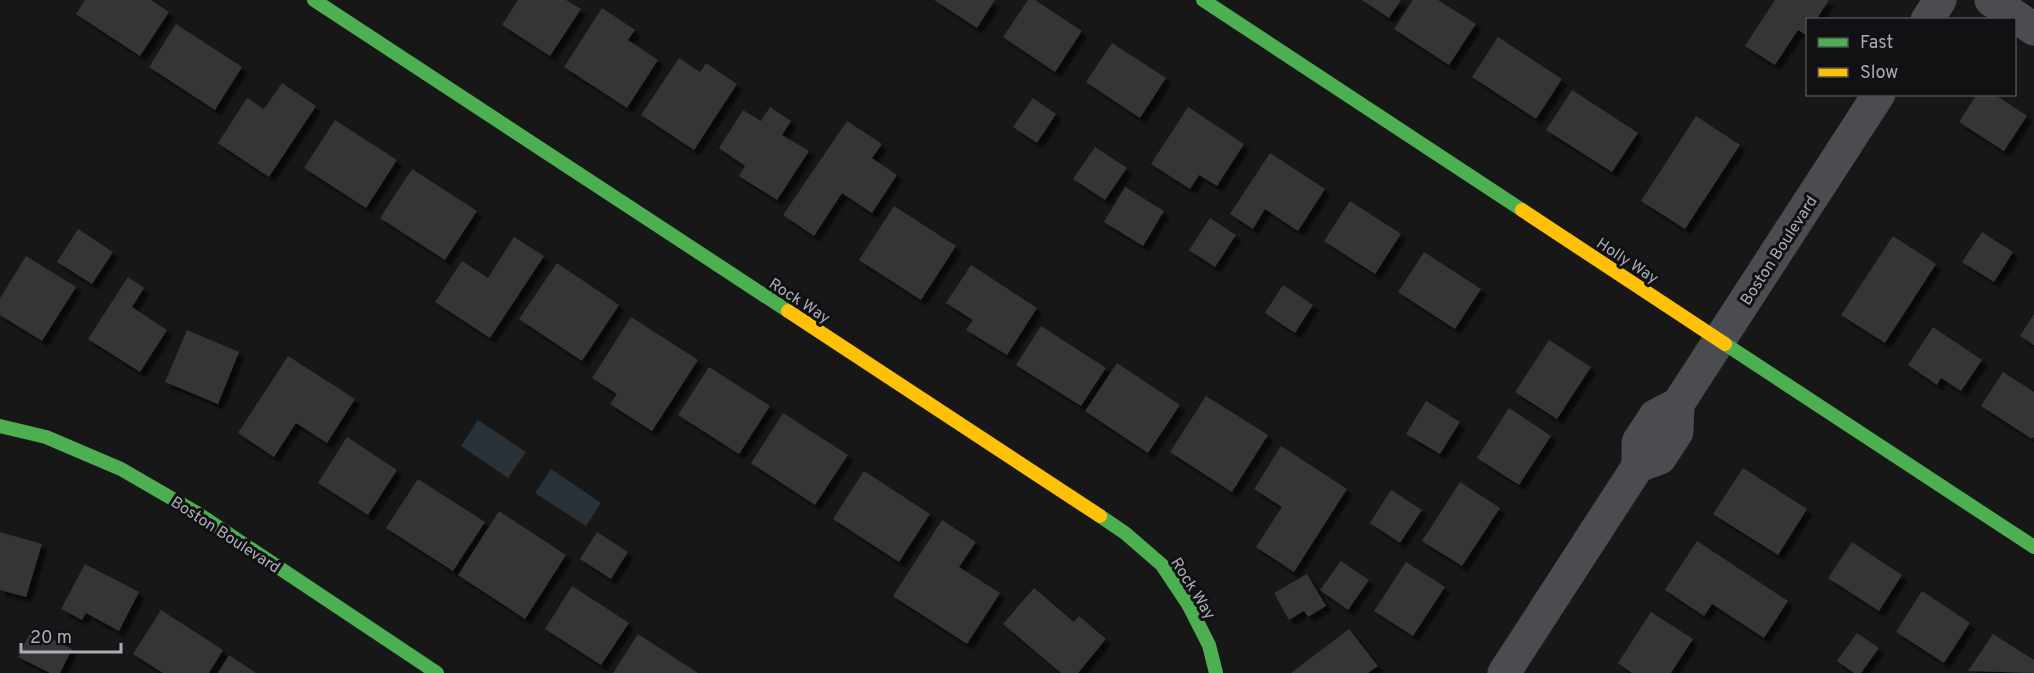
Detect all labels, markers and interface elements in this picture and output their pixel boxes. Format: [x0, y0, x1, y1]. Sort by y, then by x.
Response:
legend [1806, 18, 2016, 96]
text: Fast [1860, 32, 1893, 55]
text: Slow [1860, 62, 1898, 85]
street label: Boston Boulevard [1737, 193, 1823, 310]
street label: Holly Way [1592, 234, 1662, 289]
street label: Rock Way [764, 274, 833, 329]
street label: Boston Boulevard [166, 493, 283, 579]
street label: Rock Way [1165, 554, 1219, 624]
scale bar [21, 616, 122, 654]
text: 20 m [30, 627, 72, 650]

